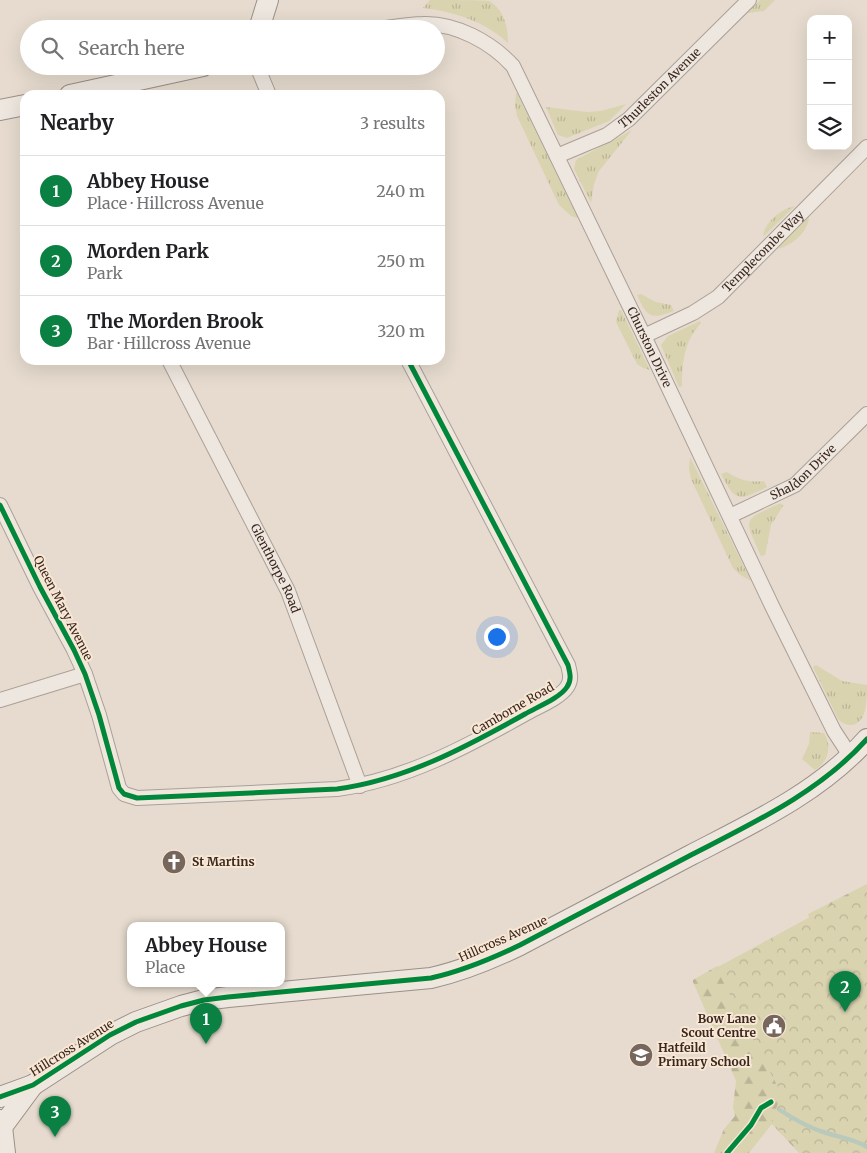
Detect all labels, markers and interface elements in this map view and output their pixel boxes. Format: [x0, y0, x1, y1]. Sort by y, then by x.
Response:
map controls [807, 15, 852, 150]
button: + [807, 15, 852, 60]
search box [20, 20, 445, 75]
icon: search [38, 34, 66, 62]
text: Search here [78, 36, 185, 60]
street label: Thurleston Avenue [615, 44, 704, 131]
button: − [807, 60, 852, 105]
button: layers [807, 105, 852, 150]
text: Nearby [40, 109, 114, 136]
text: 3 results [360, 113, 425, 133]
text: Abbey House [87, 169, 209, 193]
text: 1 [52, 181, 60, 201]
text: 240 m [376, 181, 425, 201]
text: Place · Hillcross Avenue [87, 193, 264, 213]
street label: Templecombe Way [719, 207, 807, 295]
text: Morden Park [87, 239, 209, 263]
text: 2 [51, 251, 61, 271]
text: 250 m [377, 251, 425, 271]
text: Park [87, 263, 123, 283]
street label: Churston Drive [624, 304, 675, 390]
text: The Morden Brook [87, 309, 263, 333]
text: 3 [51, 321, 61, 341]
text: 320 m [377, 321, 425, 341]
text: Bar · Hillcross Avenue [87, 333, 251, 353]
street label: Shaldon Drive [767, 441, 839, 503]
street label: Glenthorpe Road [248, 521, 303, 615]
street label: Queen Mary Avenue [30, 553, 96, 663]
your location [484, 624, 510, 650]
street label: Camborne Road [469, 679, 556, 738]
church icon: St Martins [161, 849, 187, 875]
place label: St Martins [192, 854, 255, 869]
street label: Hillcross Avenue [456, 912, 550, 965]
popup [127, 922, 285, 987]
text: Abbey House [145, 933, 267, 957]
text: Place [145, 957, 185, 977]
pin: 2 [829, 971, 861, 1012]
pin: 1 [190, 1003, 222, 1044]
place label: Bow Lane Scout Centre [681, 1011, 756, 1040]
public building icon: Bow Lane Scout Centre [761, 1013, 787, 1039]
street label: Hillcross Avenue [27, 1016, 116, 1079]
place label: Hatfeild Primary School [658, 1040, 750, 1069]
school or university icon: Hatfeild Primary School [628, 1042, 654, 1068]
pin: 3 [39, 1096, 71, 1137]

